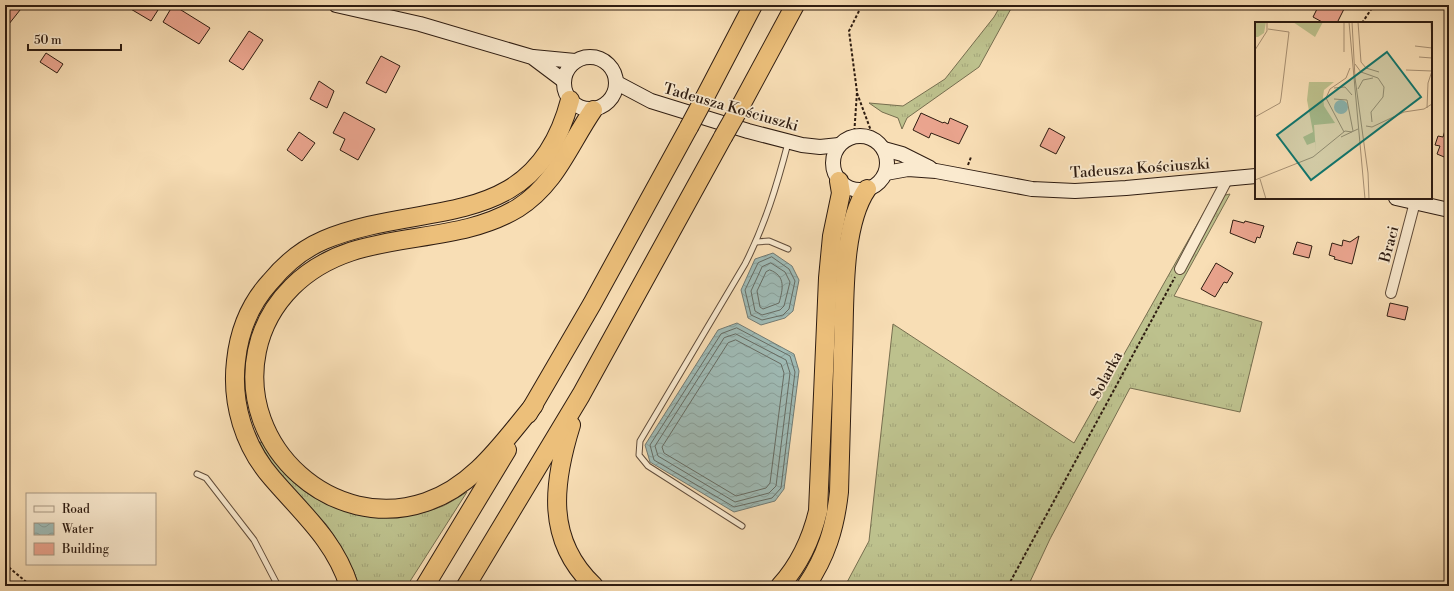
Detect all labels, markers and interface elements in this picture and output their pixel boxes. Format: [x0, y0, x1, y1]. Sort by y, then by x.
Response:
inset map [1255, 22, 1432, 199]
scale bar [28, 26, 121, 52]
text: 50 m [34, 33, 62, 48]
street label: Tadeusza Kościuszki [661, 79, 801, 136]
street label: Tadeusza Kościuszki [1070, 154, 1210, 183]
street label: Braci [1375, 224, 1403, 265]
street label: Solarka [1086, 348, 1127, 402]
legend [26, 493, 156, 565]
text: Road [62, 502, 90, 517]
text: Water [61, 522, 94, 537]
text: Building [61, 542, 110, 557]

